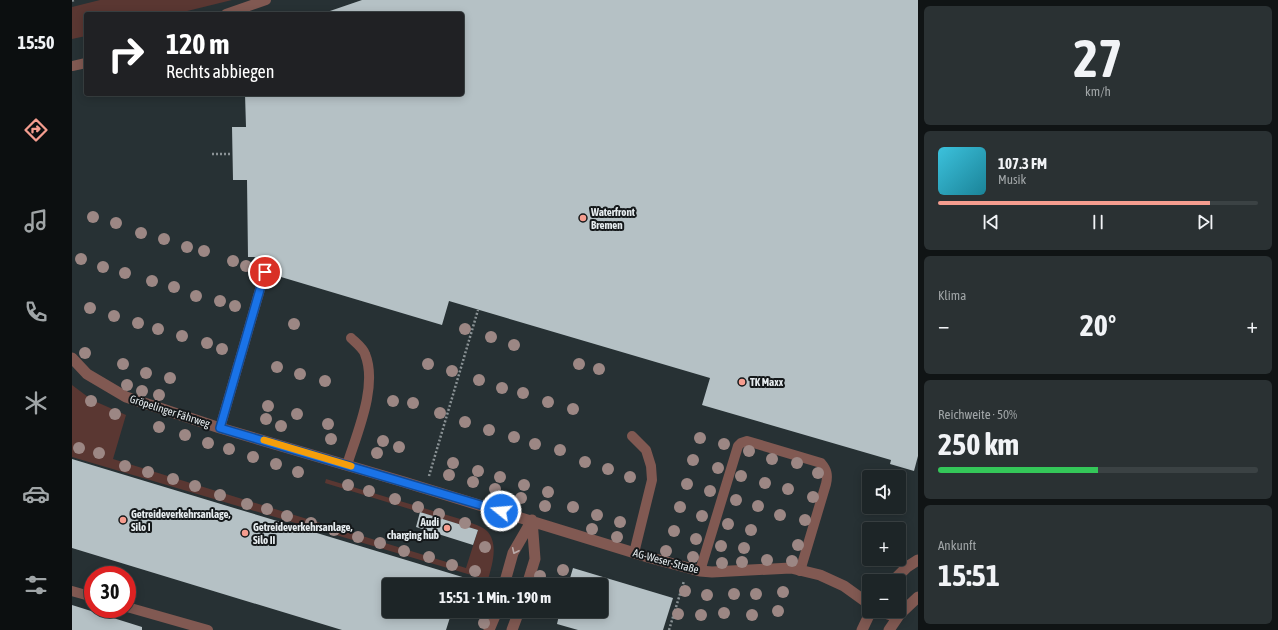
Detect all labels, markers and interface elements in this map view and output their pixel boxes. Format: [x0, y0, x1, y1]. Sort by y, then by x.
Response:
icon: right [100, 28, 152, 80]
text: 120 m [166, 28, 229, 60]
text: 27 [1074, 28, 1122, 88]
text: 15:50 [17, 32, 55, 53]
text: Rechts abbiegen [166, 61, 275, 82]
text: km/h [1085, 84, 1111, 99]
icon: directions [22, 116, 50, 144]
text: 107.3 FM [998, 155, 1047, 172]
text: Musik [998, 172, 1026, 187]
place label: Waterfront Bremen [590, 206, 636, 231]
icon: music [22, 207, 50, 235]
icon: previous [980, 211, 1002, 233]
icon: pause [1087, 211, 1109, 233]
icon: next [1194, 211, 1216, 233]
marker: Waterfront Bremen [578, 213, 588, 223]
pin [248, 255, 282, 289]
icon: arrive [254, 261, 276, 283]
text: Klima [938, 288, 966, 303]
icon: phone [22, 298, 50, 326]
text: 20° [1080, 308, 1116, 342]
text: − [938, 312, 949, 338]
text: + [1247, 312, 1258, 338]
place label: TK Maxx [750, 376, 784, 388]
marker: TK Maxx [737, 377, 747, 387]
icon: climate [22, 389, 50, 417]
street label: Gröpelinger Fährweg [128, 392, 212, 430]
text: Reichweite · 50% [938, 407, 1017, 422]
text: 250 km [938, 427, 1019, 461]
map controls [862, 470, 906, 618]
button: sound [862, 470, 906, 514]
icon: car [22, 480, 50, 508]
position arrow [480, 490, 522, 532]
place label: Getreideverkehrsanlage, Silo I [131, 508, 231, 533]
marker: Getreideverkehrsanlage, Silo I [118, 515, 128, 525]
place label: Audi charging hub [387, 516, 439, 541]
place label: Getreideverkehrsanlage, Silo II [253, 521, 353, 546]
button: + [862, 522, 906, 566]
marker: Audi charging hub [442, 523, 452, 533]
marker: Getreideverkehrsanlage, Silo II [240, 528, 250, 538]
text: Ankunft [938, 538, 976, 553]
street label: AG-Weser-Straße [632, 546, 700, 576]
one-way arrow [512, 547, 520, 555]
text: 15:51 [938, 558, 1000, 592]
speed limit sign: 30 [84, 566, 136, 618]
icon: filters [22, 571, 50, 599]
button: − [862, 574, 906, 618]
text: 15:51 · 1 Min. · 190 m [439, 589, 551, 606]

